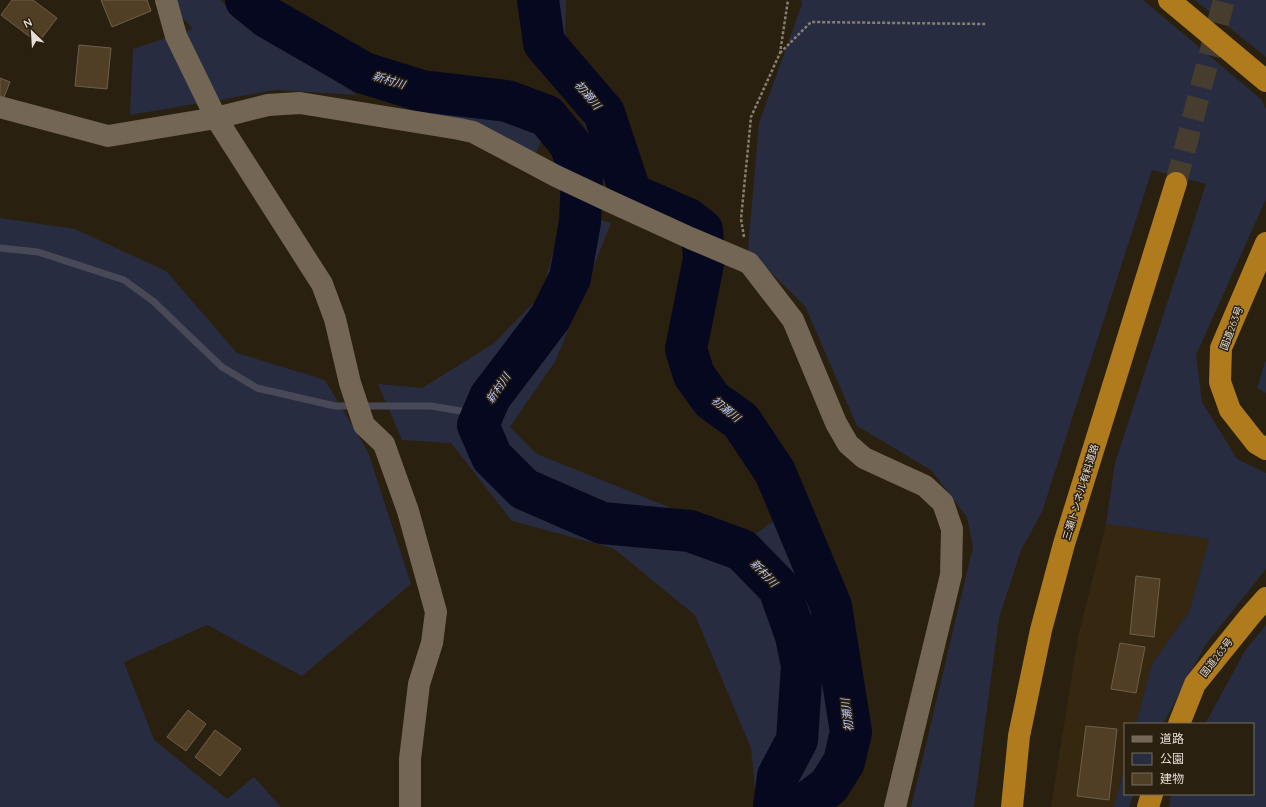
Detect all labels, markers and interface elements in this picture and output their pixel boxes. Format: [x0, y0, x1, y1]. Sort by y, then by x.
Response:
north arrow [12, 12, 52, 52]
text: N [21, 15, 34, 31]
water label: 新村川 [371, 68, 408, 92]
water label: 初瀬川 [572, 78, 605, 113]
street label: 国道263号 [1217, 304, 1246, 352]
water label: 新村川 [483, 370, 514, 406]
water label: 初瀬川 [709, 393, 744, 425]
street label: 三瀬トンネル有料道路 [1060, 443, 1101, 542]
water label: 新村川 [748, 556, 781, 590]
street label: 国道263号 [1197, 635, 1236, 680]
water label: 初瀬川 [838, 697, 856, 732]
legend [1124, 723, 1254, 795]
text: 道路 [1160, 731, 1184, 746]
text: 公園 [1160, 751, 1184, 766]
text: 建物 [1160, 771, 1184, 786]

